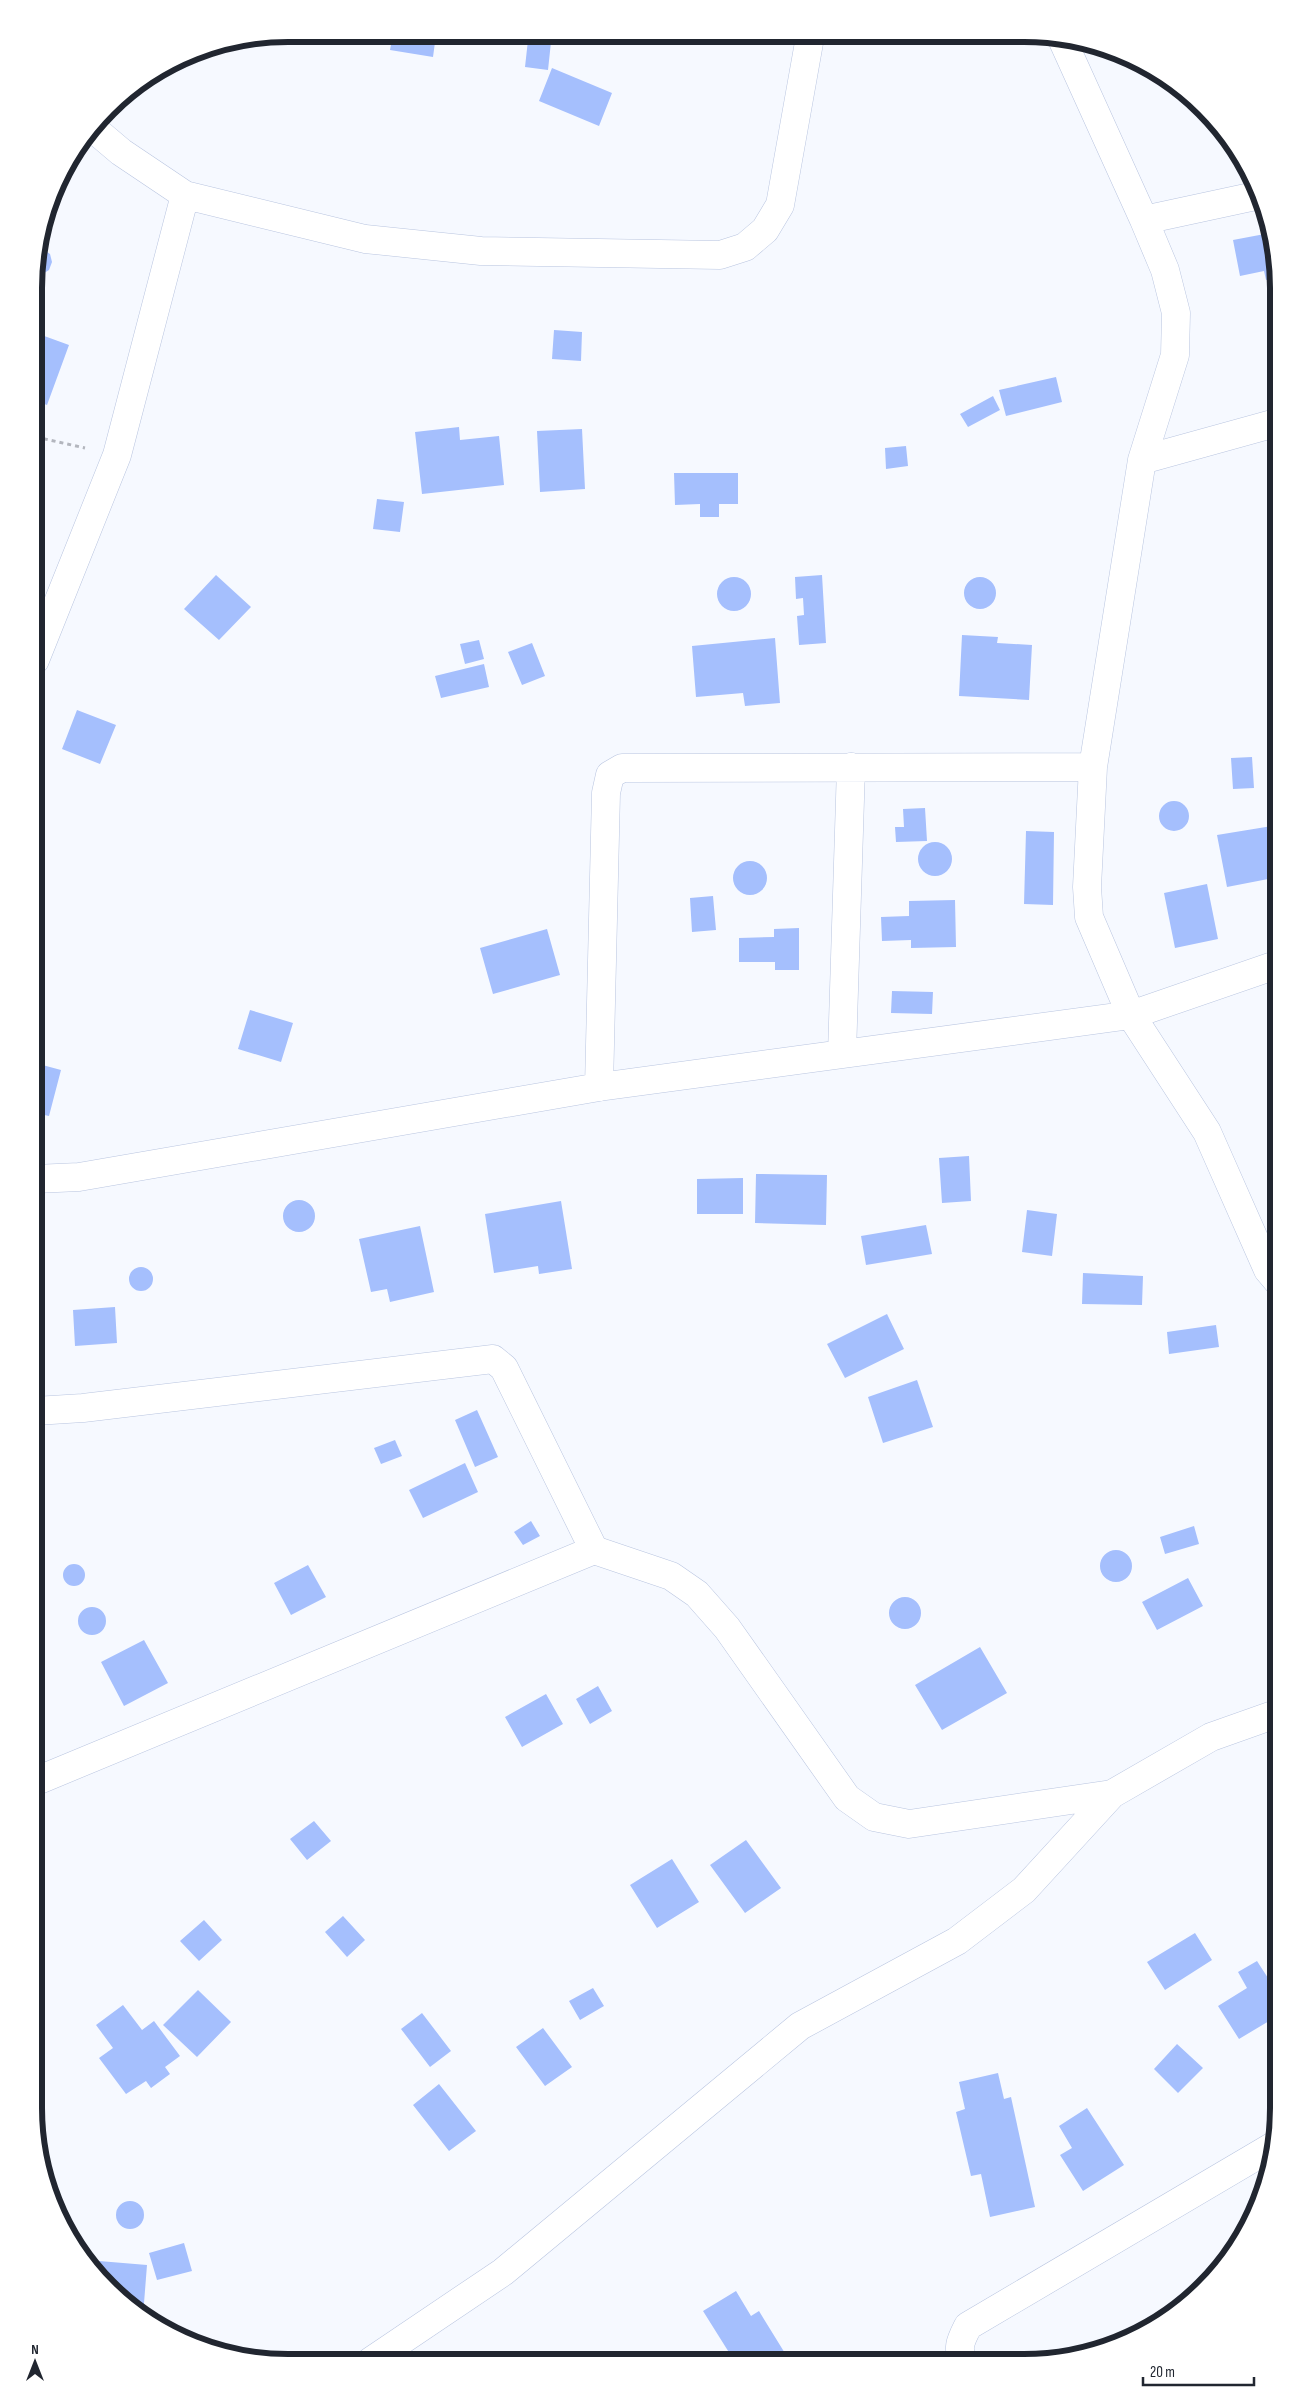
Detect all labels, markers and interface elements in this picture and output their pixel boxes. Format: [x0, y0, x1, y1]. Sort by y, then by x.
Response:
north arrow [10, 2337, 60, 2387]
text: N [31, 2341, 39, 2358]
scale bar [1143, 2354, 1254, 2386]
text: 20 m [1150, 2363, 1175, 2382]

